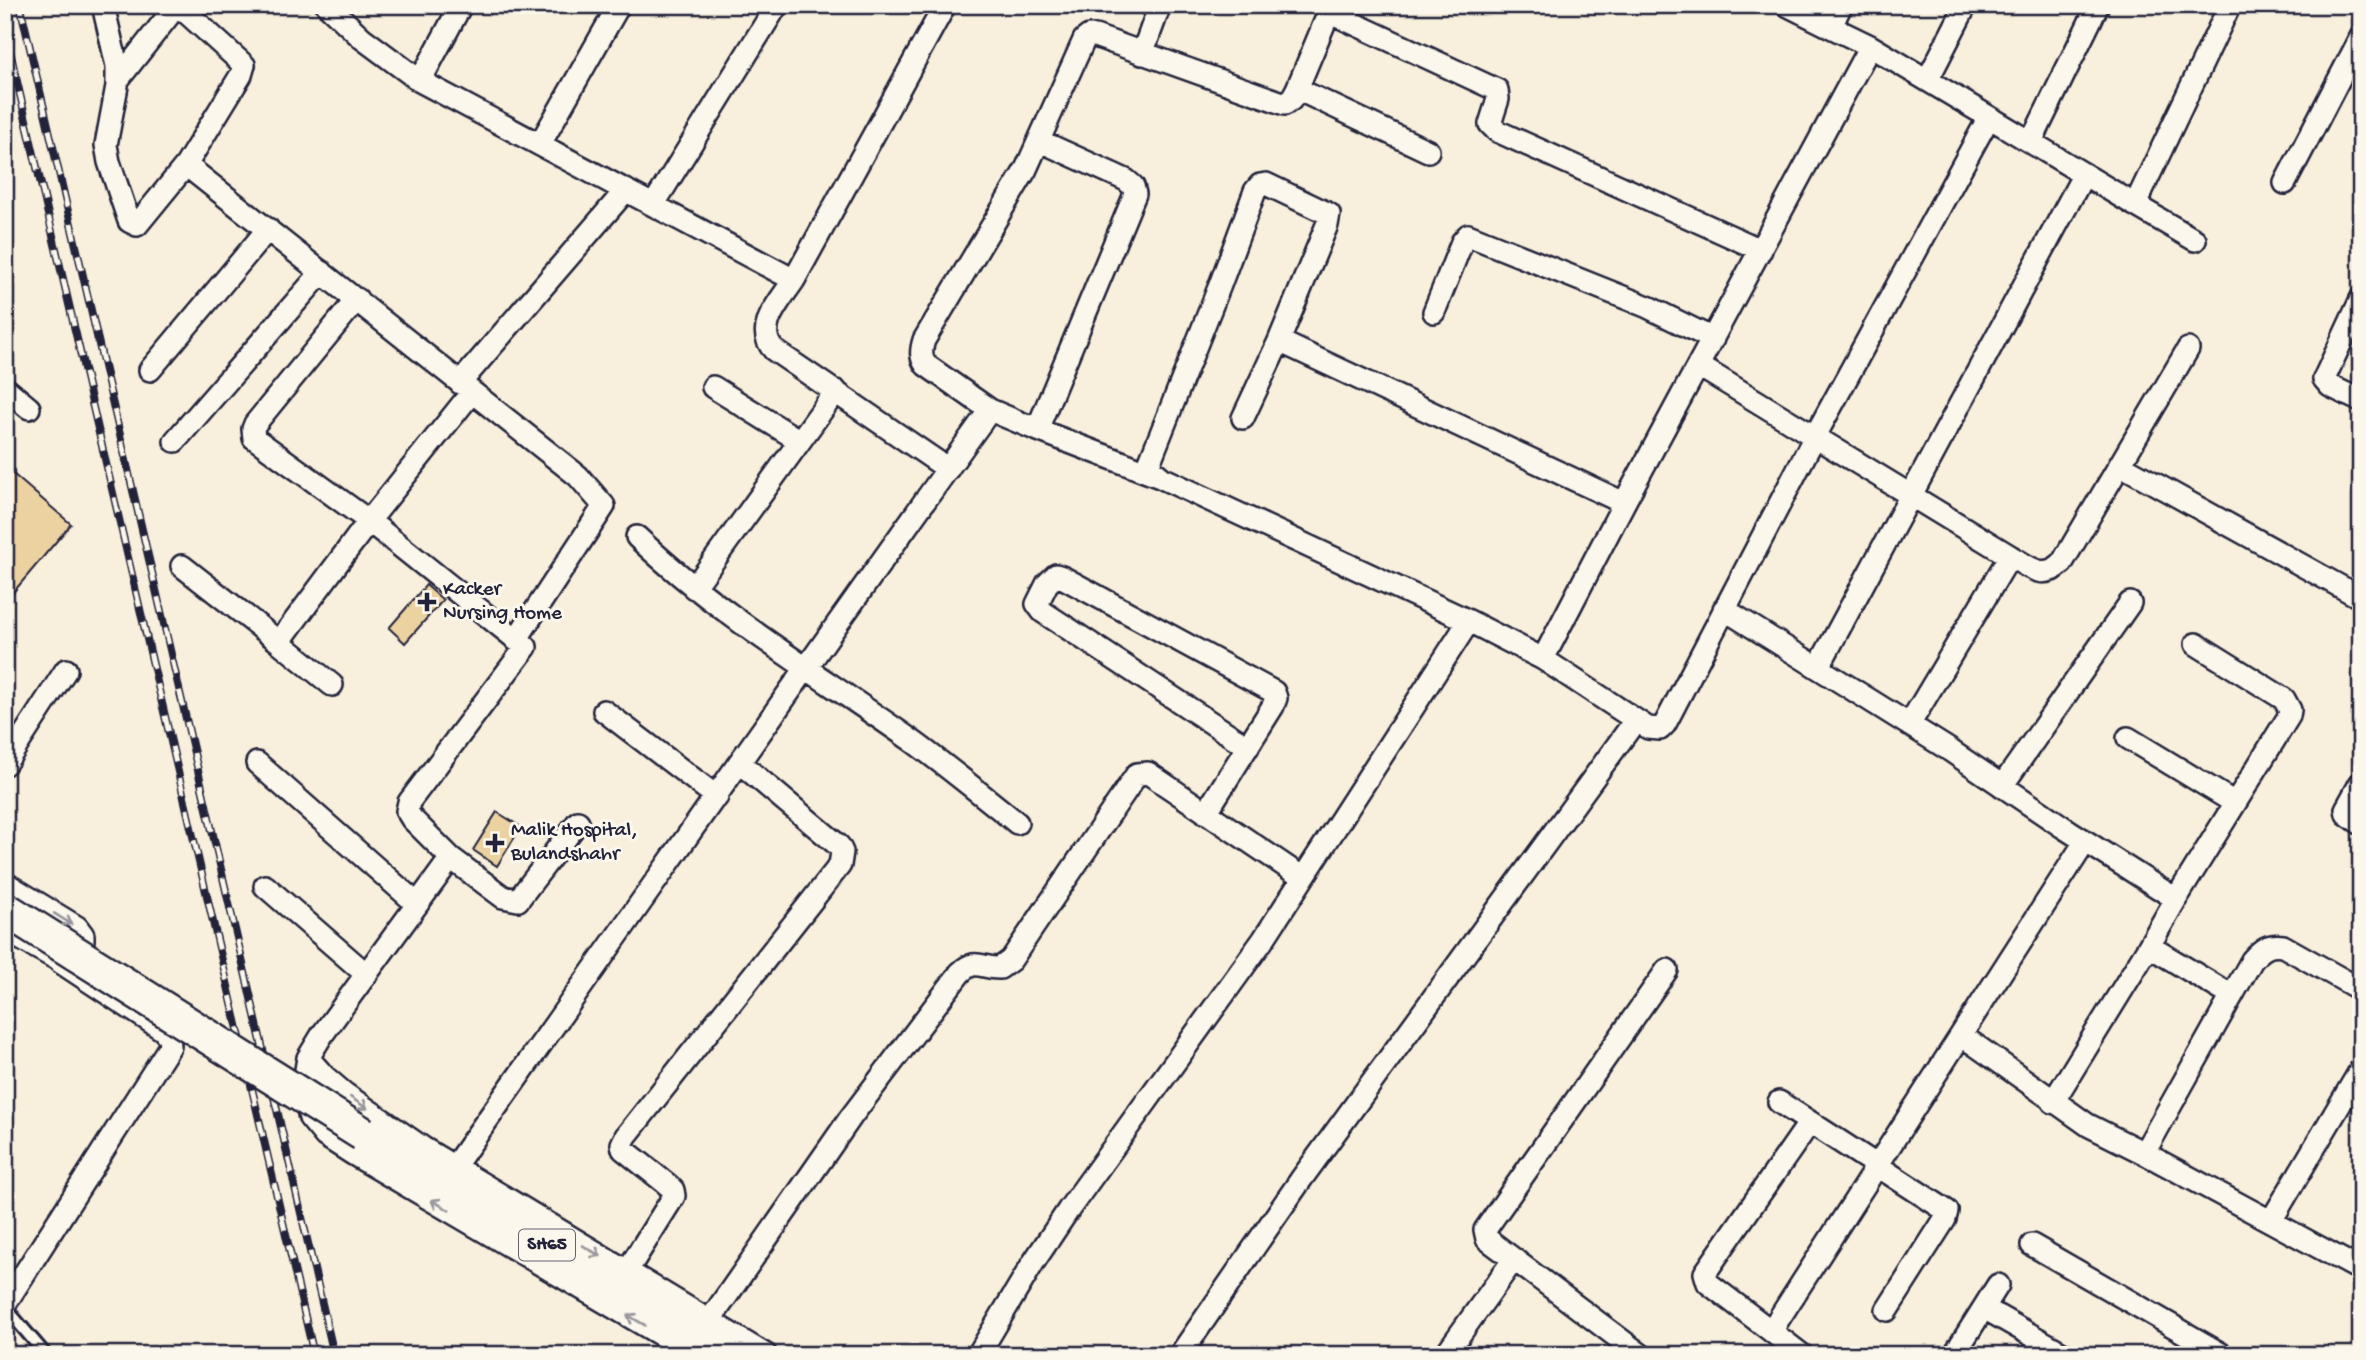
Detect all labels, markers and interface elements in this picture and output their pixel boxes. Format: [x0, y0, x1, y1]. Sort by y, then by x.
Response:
place label: Kacker Nursing Home [443, 578, 563, 627]
marker: Kacker Nursing Home [417, 592, 437, 612]
place label: Malik Hospital, Bulandshahr [510, 819, 638, 868]
marker: Malik Hospital, Bulandshahr [485, 833, 505, 853]
one-way arrow [53, 912, 73, 926]
one-way arrow [348, 1096, 368, 1110]
one-way arrow [431, 1198, 451, 1212]
road number: SH65 [519, 1230, 575, 1260]
one-way arrow [582, 1244, 602, 1258]
one-way arrow [627, 1313, 647, 1327]

